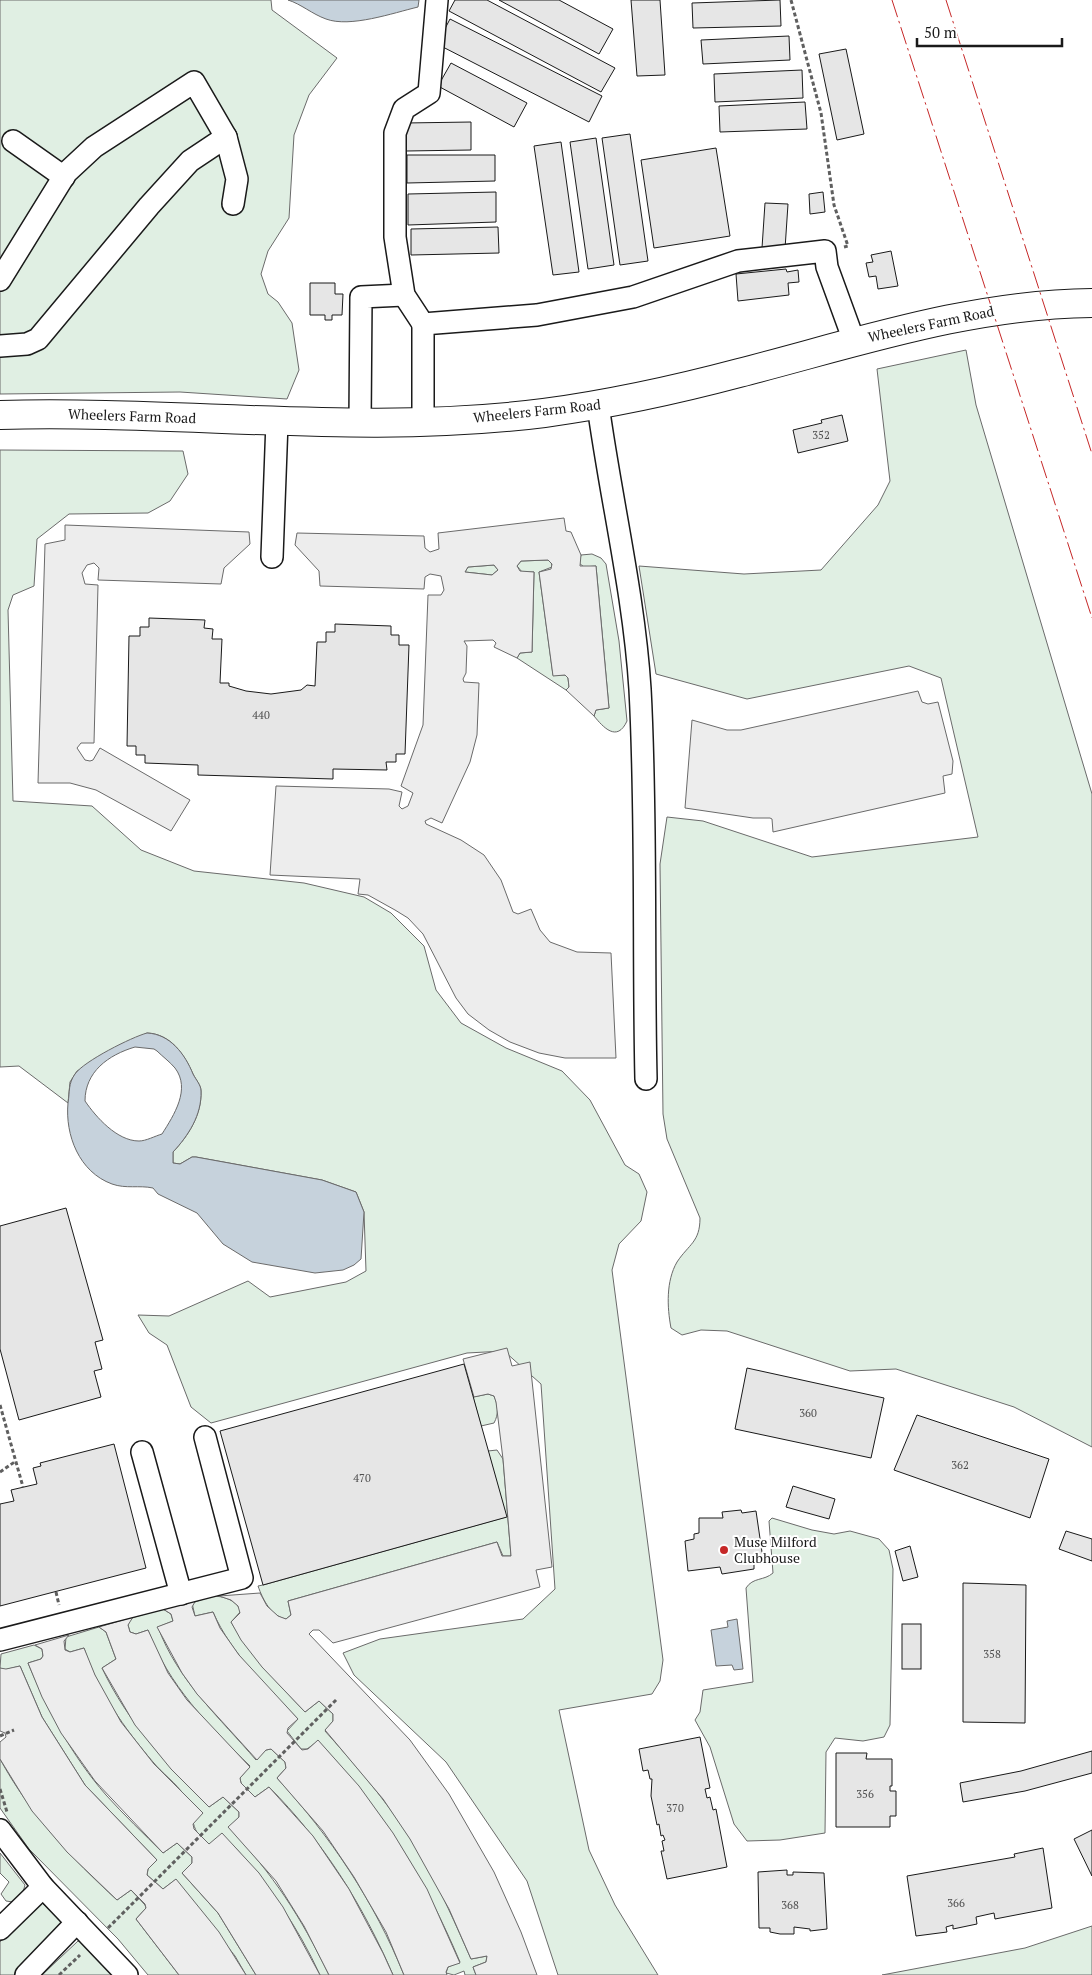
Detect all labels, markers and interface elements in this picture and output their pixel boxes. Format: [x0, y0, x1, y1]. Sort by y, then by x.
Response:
scale bar [917, 15, 1062, 47]
text: 50 m [924, 22, 957, 42]
street label: Wheelers Farm Road [866, 301, 996, 346]
street label: Wheelers Farm Road [472, 394, 602, 427]
street label: Wheelers Farm Road [68, 404, 197, 427]
house number: 352 [812, 428, 830, 442]
house number: 440 [252, 708, 270, 722]
house number: 360 [799, 1406, 817, 1420]
house number: 362 [951, 1458, 969, 1472]
house number: 470 [353, 1471, 371, 1485]
place label: Muse Milford Clubhouse [734, 1532, 817, 1567]
marker: Muse Milford Clubhouse [718, 1544, 730, 1556]
house number: 358 [983, 1647, 1001, 1661]
house number: 356 [856, 1787, 874, 1801]
house number: 370 [666, 1801, 684, 1815]
house number: 366 [947, 1896, 965, 1910]
house number: 368 [781, 1898, 799, 1912]

